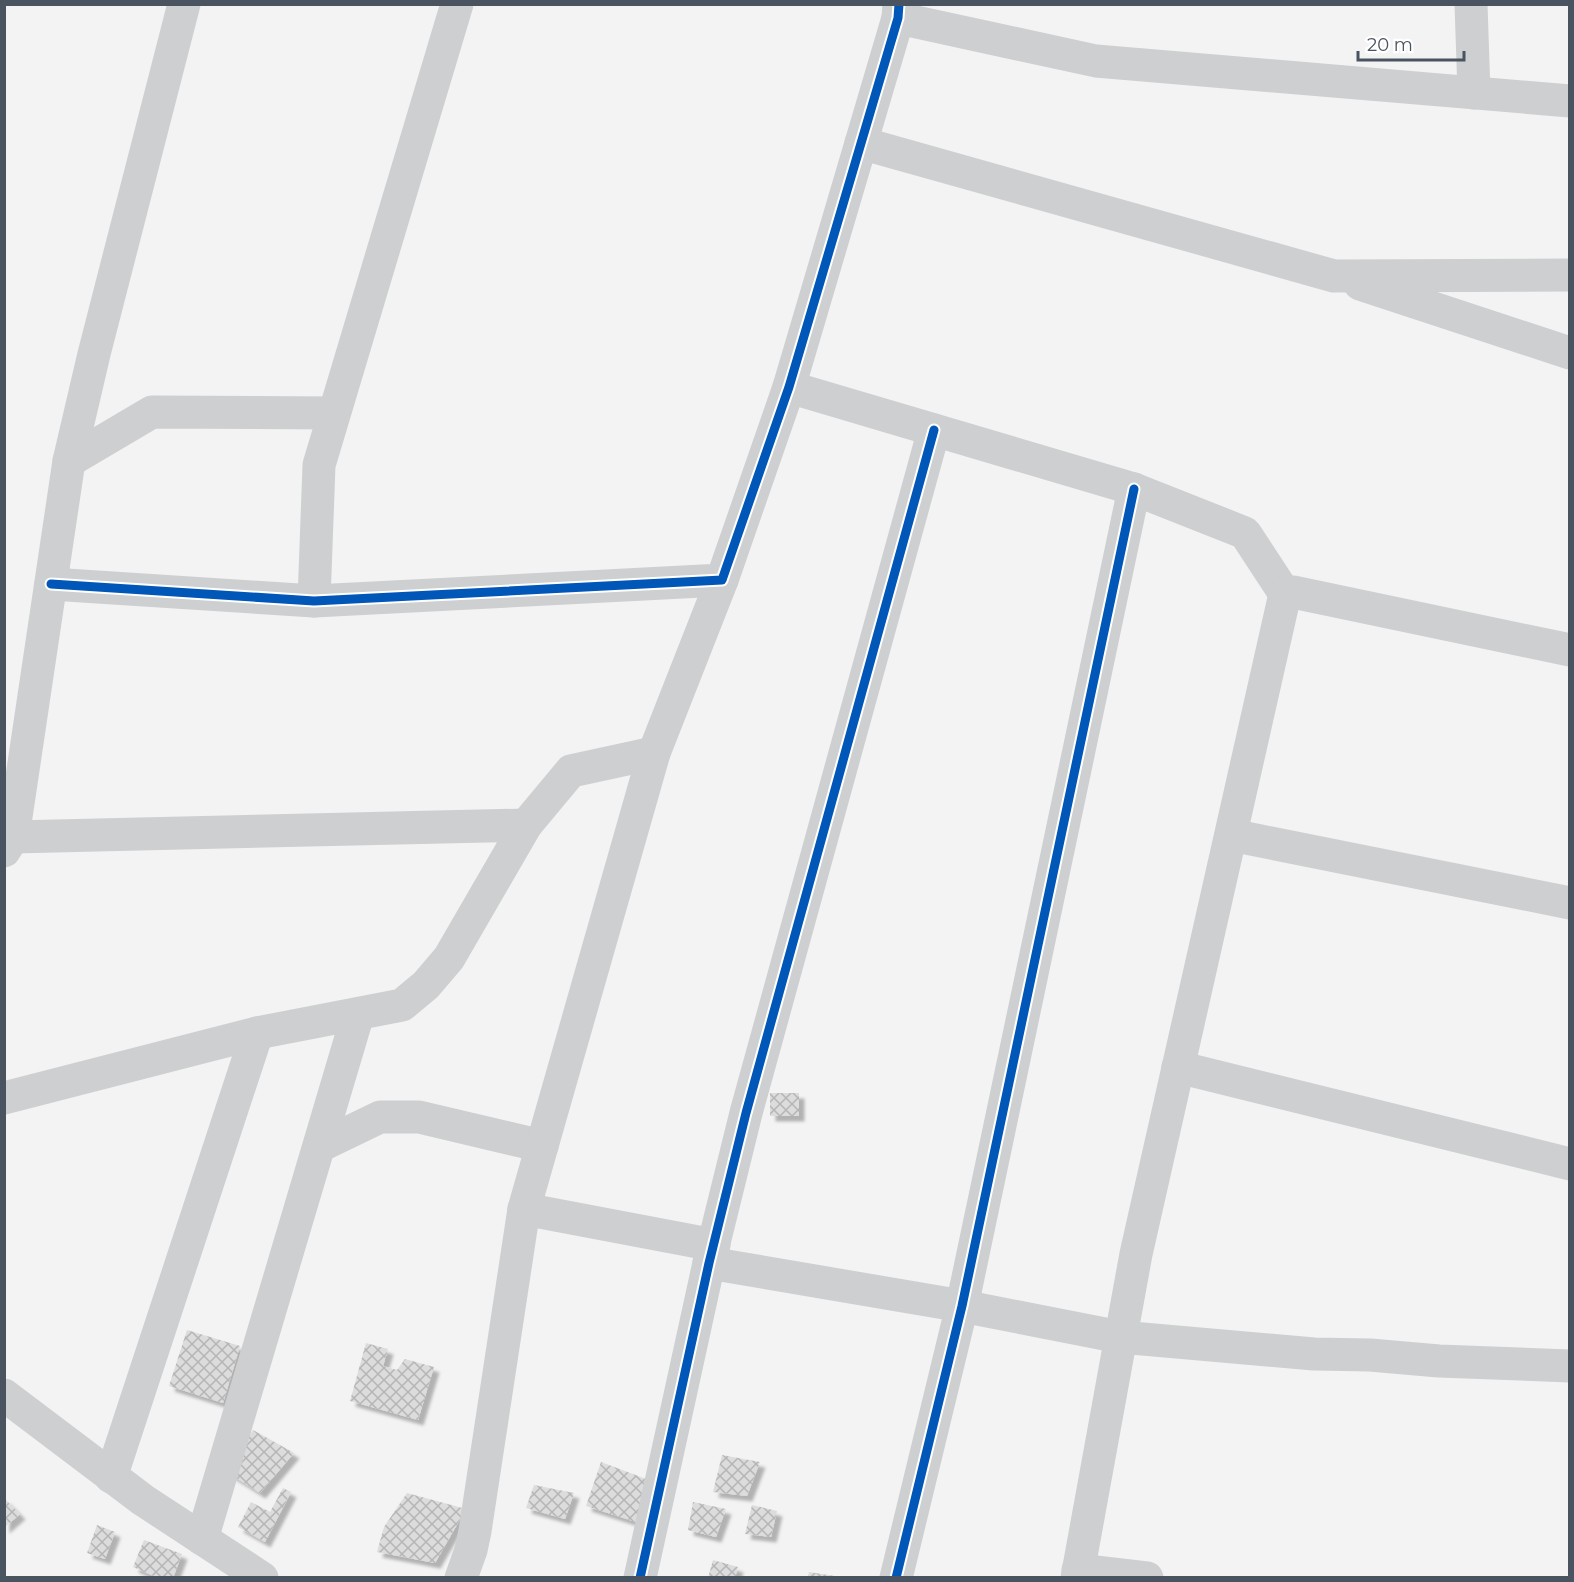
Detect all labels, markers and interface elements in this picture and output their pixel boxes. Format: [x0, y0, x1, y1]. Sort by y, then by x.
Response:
scale bar [1358, 24, 1464, 62]
text: 20 m [1367, 34, 1413, 56]

